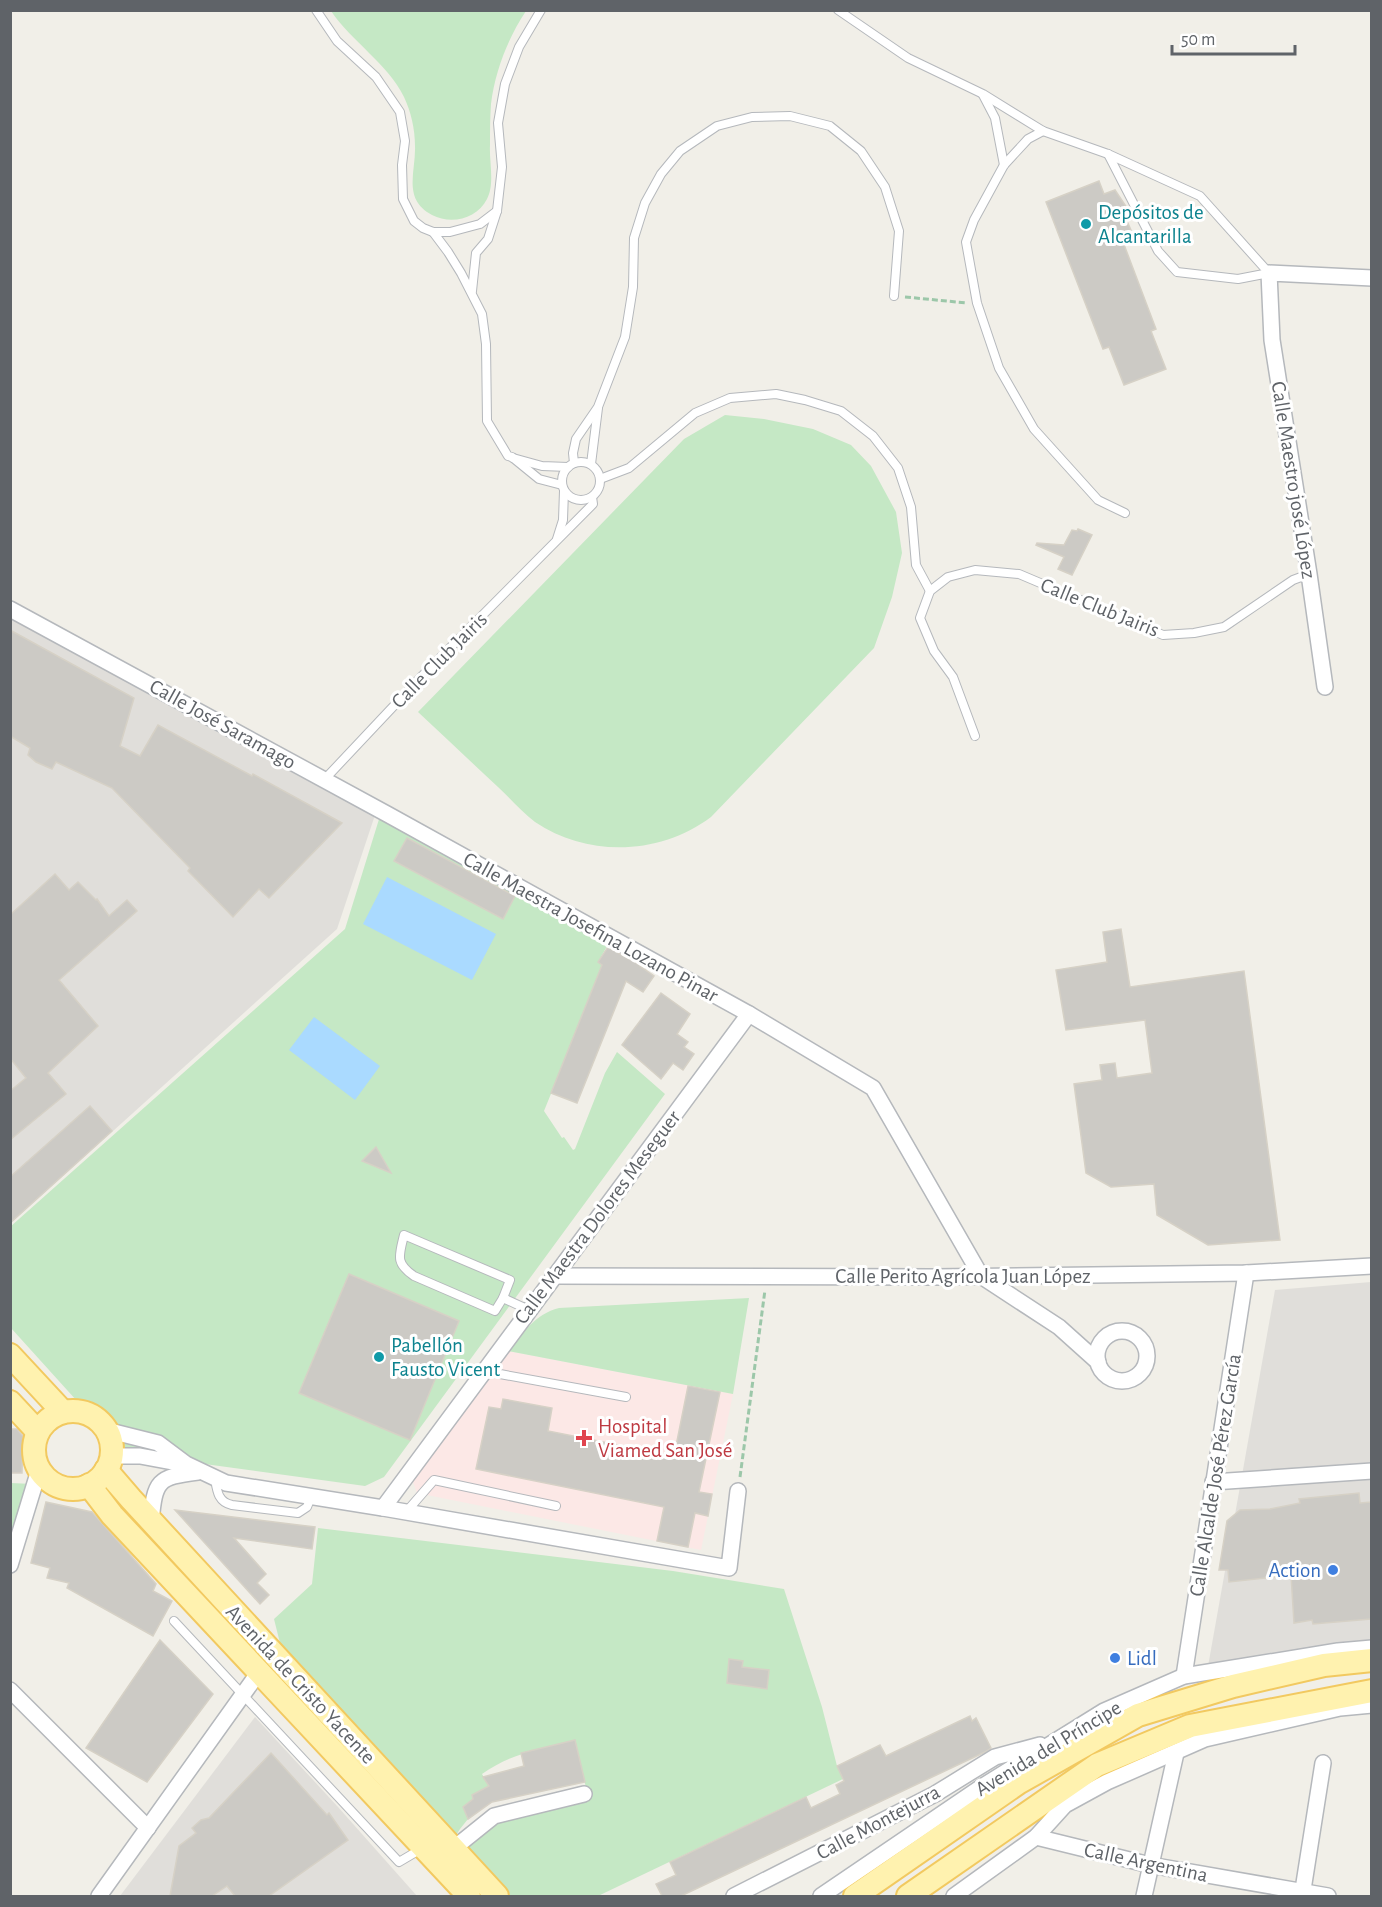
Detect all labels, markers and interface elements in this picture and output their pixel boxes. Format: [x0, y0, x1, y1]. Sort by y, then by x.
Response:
scale bar [1172, 18, 1295, 56]
text: 50 m [1181, 31, 1215, 49]
place label: Depósitos de Alcantarilla [1098, 202, 1204, 247]
marker: Depósitos de Alcantarilla [1079, 217, 1093, 231]
street label: Calle Maestro josé López [1268, 380, 1319, 580]
street label: Calle Club Jairis [1038, 574, 1162, 641]
street label: Calle Club Jairis [387, 608, 491, 712]
street label: Calle José Saramago [146, 676, 299, 773]
street label: Calle Maestra Josefina Lozano Pinar [460, 848, 722, 1007]
street label: Calle Maestra Dolores Meseguer [510, 1106, 685, 1328]
street label: Calle Perito Agrícola Juan López [835, 1266, 1091, 1287]
place label: Pabellón Fausto Vicent [391, 1335, 500, 1380]
marker: Pabellón Fausto Vicent [372, 1350, 386, 1364]
street label: Calle Alcalde José Pérez García [1186, 1352, 1245, 1598]
place label: Hospital Viamed San José [598, 1416, 732, 1461]
marker: Hospital Viamed San José [575, 1429, 593, 1447]
place label: Action [1268, 1560, 1321, 1581]
marker: Action [1326, 1563, 1340, 1577]
street label: Avenida de Cristo Yacente [222, 1601, 379, 1768]
place label: Lidl [1127, 1648, 1157, 1669]
marker: Lidl [1108, 1651, 1122, 1665]
street label: Avenida del Príncipe [972, 1697, 1125, 1800]
street label: Calle Montejurra [813, 1781, 944, 1864]
street label: Calle Argentina [1082, 1839, 1210, 1886]

